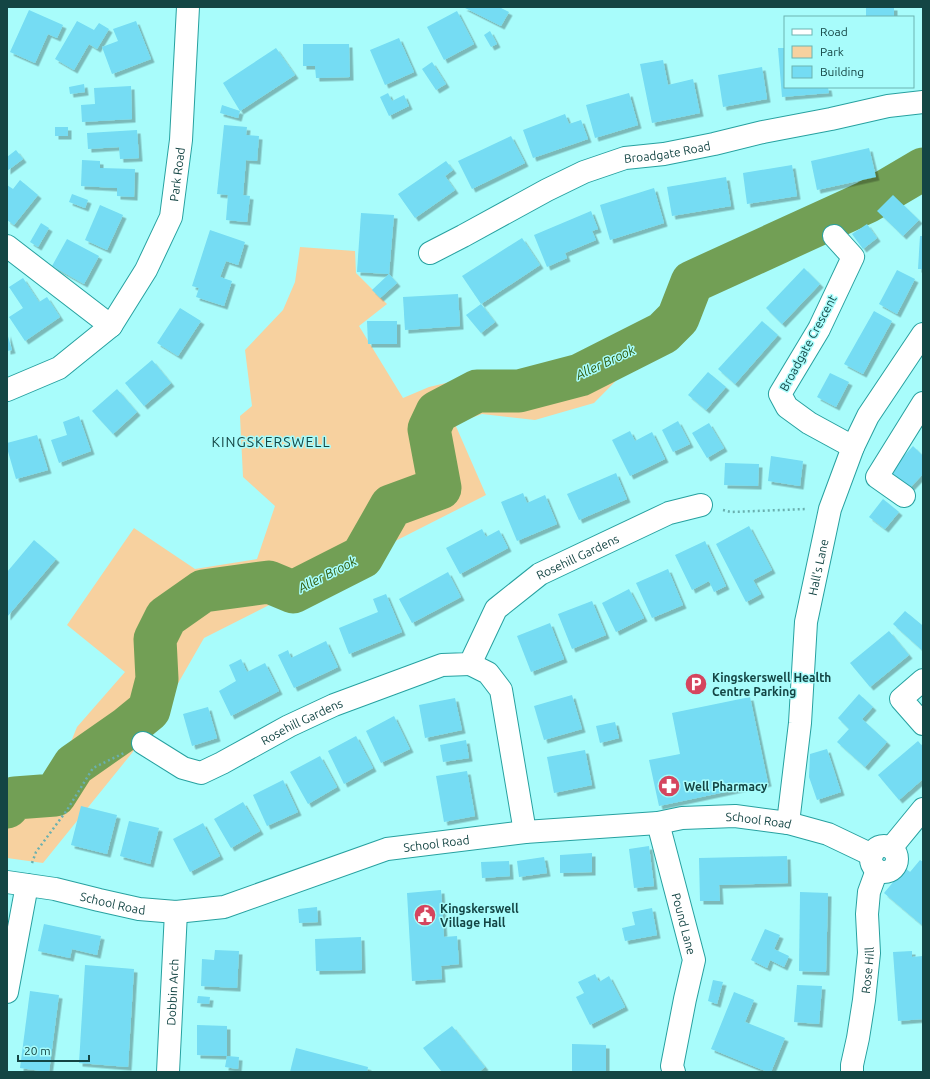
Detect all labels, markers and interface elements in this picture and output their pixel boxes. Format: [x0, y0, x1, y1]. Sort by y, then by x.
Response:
legend [784, 16, 914, 88]
text: Road [820, 25, 848, 38]
text: Park [820, 45, 844, 58]
text: Building [820, 65, 864, 78]
street label: Broadgate Road [623, 138, 711, 165]
street label: Park Road [167, 147, 186, 202]
street label: Broadgate Crescent [777, 292, 839, 393]
water label: Aller Brook [572, 342, 637, 382]
district label: KINGSKERSWELL [211, 434, 331, 450]
street label: Rosehill Gardens [534, 531, 621, 581]
street label: Hall's Lane [805, 538, 830, 597]
water label: Aller Brook [295, 553, 359, 595]
parking icon: Kingskerswell Health Centre Parking [683, 671, 709, 697]
place label: Kingskerswell Health Centre Parking [712, 671, 831, 698]
street label: Rosehill Gardens [258, 696, 344, 747]
pharmacy icon: Well Pharmacy [656, 773, 682, 799]
place label: Well Pharmacy [684, 780, 768, 793]
street label: School Road [725, 809, 793, 830]
street label: School Road [403, 832, 470, 853]
street label: School Road [79, 889, 146, 916]
street label: Pound Lane [670, 891, 699, 956]
public building icon: Kingskerswell Village Hall [412, 902, 438, 928]
place label: Kingskerswell Village Hall [440, 902, 519, 929]
street label: Rose Hill [858, 947, 876, 994]
street label: Dobbin Arch [164, 958, 180, 1026]
scale bar [18, 1037, 89, 1063]
text: 20 m [24, 1044, 51, 1057]

